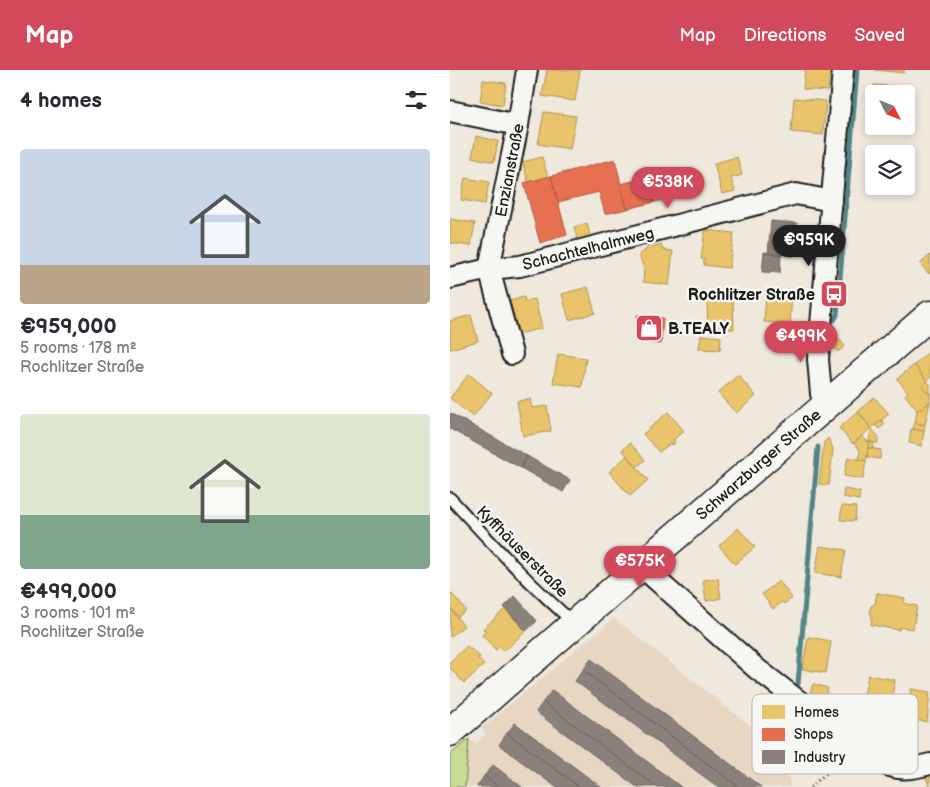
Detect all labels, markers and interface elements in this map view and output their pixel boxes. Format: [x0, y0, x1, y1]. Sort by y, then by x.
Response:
text: Map [25, 21, 73, 50]
text: Map [680, 25, 716, 46]
text: Directions [744, 25, 826, 46]
text: Saved [854, 25, 905, 46]
north arrow [865, 85, 915, 135]
map controls [865, 85, 915, 195]
icon: filters [402, 86, 430, 114]
text: 4 homes [20, 88, 102, 113]
street label: Enzianstraße [492, 121, 529, 219]
button: layers [865, 145, 915, 195]
pin: €538K [633, 166, 703, 209]
text: €538K [642, 173, 694, 192]
icon: home [180, 181, 270, 271]
street label: Schachtelhalmweg [521, 224, 656, 275]
pin: €959K [774, 224, 844, 267]
text: €959K [784, 231, 834, 250]
bus stop icon: Rochlitzer Straße [819, 279, 849, 309]
place label: Rochlitzer Straße [688, 286, 815, 305]
shop icon: B.TEALY [634, 313, 664, 343]
text: €959,000 [20, 314, 116, 339]
place label: B.TEALY [668, 320, 729, 339]
pin: €499K [766, 320, 836, 363]
text: €499K [775, 327, 827, 346]
text: 5 rooms · 178 m² [20, 339, 137, 358]
text: Rochlitzer Straße [20, 358, 144, 377]
street label: Schwarzburger Straße [693, 405, 826, 525]
icon: home [180, 446, 270, 536]
street label: Kyffhäuserstraße [472, 502, 572, 602]
pin: €575K [605, 546, 675, 588]
text: €575K [615, 552, 665, 571]
text: €499,000 [20, 579, 117, 604]
text: 3 rooms · 101 m² [20, 604, 136, 623]
text: Rochlitzer Straße [20, 623, 144, 642]
legend [752, 694, 918, 774]
text: Homes [794, 704, 839, 721]
text: Shops [794, 726, 833, 743]
text: Industry [794, 749, 846, 766]

